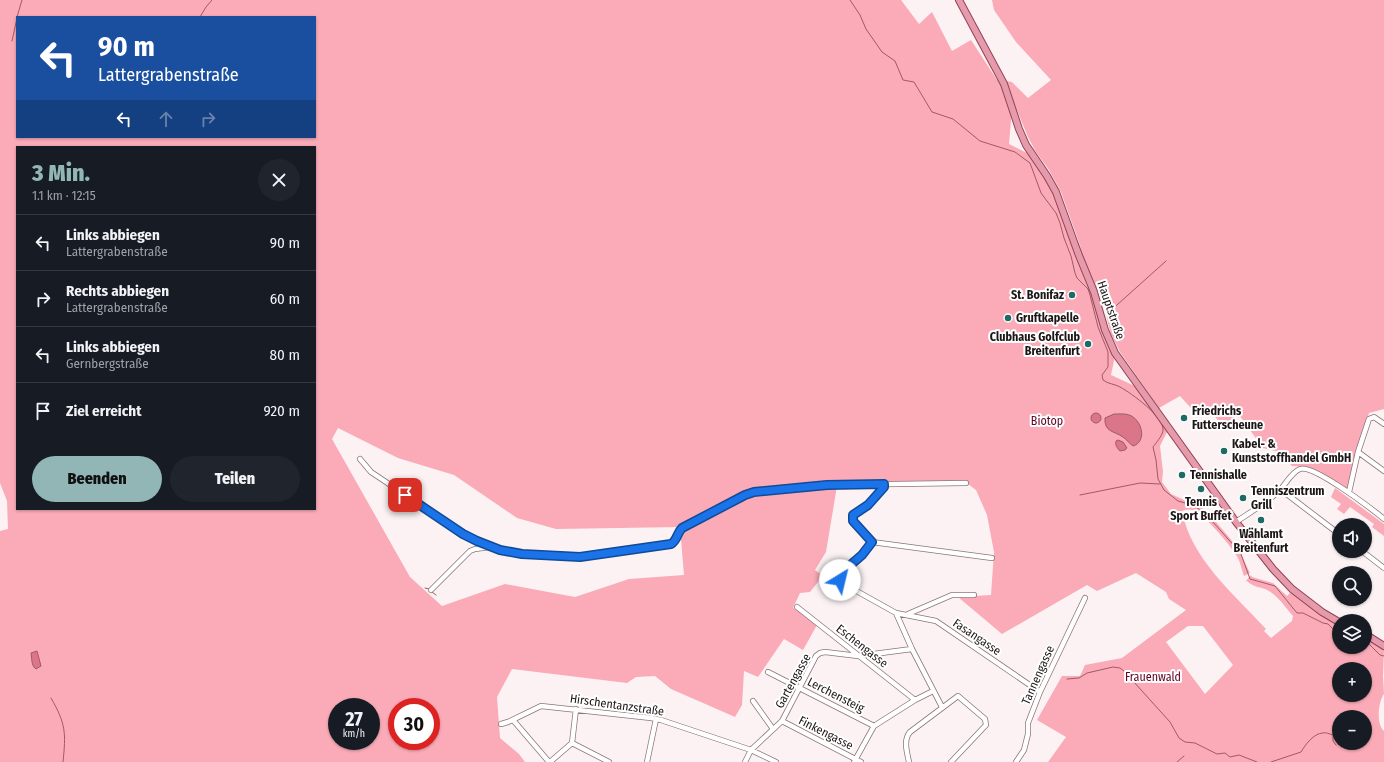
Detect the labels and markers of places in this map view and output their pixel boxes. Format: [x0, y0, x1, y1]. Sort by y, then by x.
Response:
place label: St. Bonifaz [1011, 288, 1064, 302]
marker: St. Bonifaz [1067, 290, 1077, 300]
place label: Gruftkapelle [1016, 311, 1079, 325]
marker: Gruftkapelle [1003, 313, 1013, 323]
place label: Clubhaus Golfclub Breitenfurt [990, 330, 1081, 358]
marker: Clubhaus Golfclub Breitenfurt [1083, 339, 1093, 349]
place label: Friedrichs Futterscheune [1192, 404, 1263, 432]
marker: Friedrichs Futterscheune [1179, 413, 1189, 423]
place label: Kabel- & Kunststoffhandel GmbH [1232, 437, 1351, 465]
marker: Kabel- & Kunststoffhandel GmbH [1219, 446, 1229, 456]
place label: Tennishalle [1190, 468, 1247, 482]
marker: Tennishalle [1177, 470, 1187, 480]
pin [388, 478, 422, 512]
marker: Tennis Sport Buffet [1196, 484, 1206, 494]
place label: Tenniszentrum Grill [1251, 484, 1325, 512]
marker: Tenniszentrum Grill [1238, 493, 1248, 503]
place label: Tennis Sport Buffet [1170, 495, 1232, 523]
marker: Wählamt Breitenfurt [1256, 515, 1266, 525]
place label: Wählamt Breitenfurt [1233, 527, 1289, 555]

